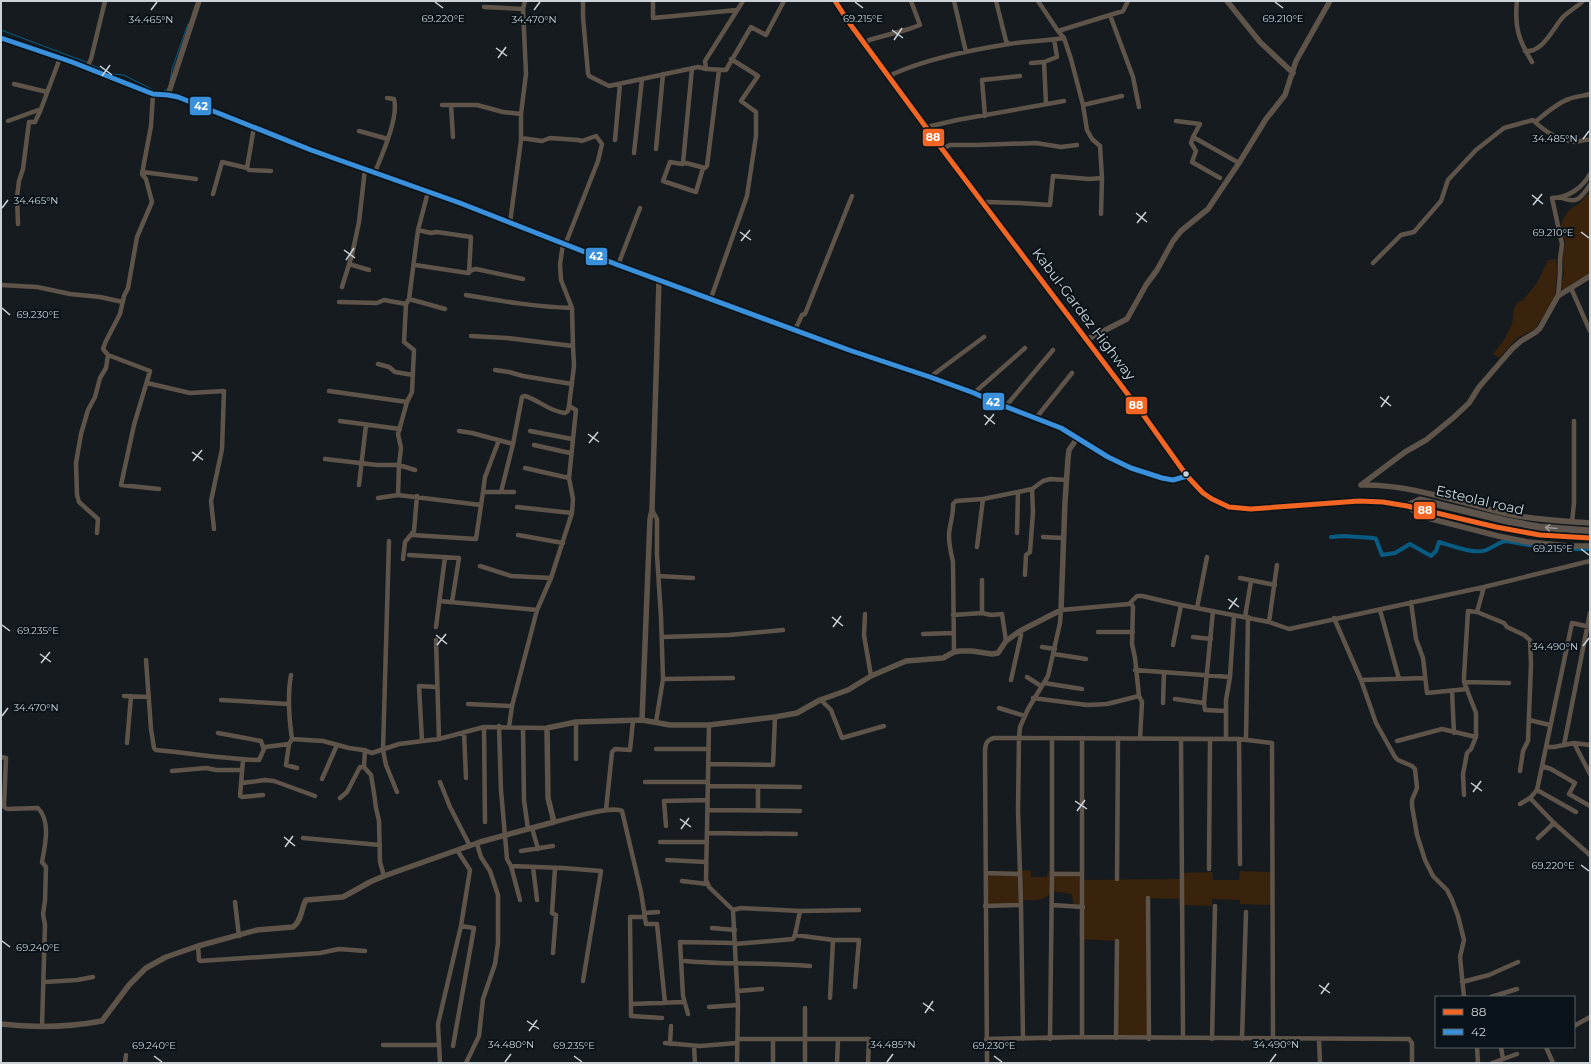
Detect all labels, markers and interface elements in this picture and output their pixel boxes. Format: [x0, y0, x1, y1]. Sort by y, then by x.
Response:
text: 69.220°E [421, 12, 465, 25]
text: 69.215°E [843, 12, 883, 25]
text: 69.210°E [1262, 12, 1304, 25]
text: 34.465°N [129, 13, 173, 26]
text: 34.470°N [511, 13, 557, 26]
line badge: 42 [189, 96, 212, 116]
text: 42 [194, 99, 209, 113]
line badge: 88 [922, 128, 945, 147]
text: 88 [926, 130, 940, 144]
text: 34.485°N [1532, 132, 1578, 145]
text: 34.465°N [14, 194, 58, 207]
text: 69.210°E [1532, 226, 1574, 239]
street label: Kabul-Gardez Highway [1028, 244, 1140, 384]
line badge: 42 [585, 247, 608, 266]
text: 42 [589, 249, 604, 263]
text: 69.230°E [16, 308, 60, 321]
line badge: 42 [982, 392, 1005, 411]
text: 42 [986, 395, 1001, 409]
line badge: 88 [1125, 396, 1148, 415]
text: 88 [1129, 398, 1143, 412]
unlabelled marker [1181, 469, 1191, 479]
street label: Esteolal road [1434, 481, 1526, 519]
line badge: 88 [1413, 501, 1436, 520]
text: 88 [1418, 503, 1432, 517]
one-way arrow [1545, 524, 1558, 532]
text: 69.215°E [1533, 542, 1573, 555]
text: 69.235°E [17, 624, 59, 637]
text: 34.490°N [1532, 640, 1578, 653]
text: 34.470°N [13, 701, 59, 714]
text: 69.220°E [1531, 859, 1575, 872]
text: 69.240°E [16, 941, 60, 954]
legend [1435, 996, 1575, 1048]
text: 88 [1471, 1004, 1487, 1019]
text: 42 [1471, 1024, 1486, 1039]
text: 34.480°N [488, 1038, 534, 1051]
text: 34.485°N [870, 1038, 916, 1051]
text: 34.490°N [1253, 1038, 1299, 1051]
text: 69.240°E [132, 1039, 176, 1052]
text: 69.235°E [553, 1039, 595, 1052]
text: 69.230°E [972, 1039, 1016, 1052]

